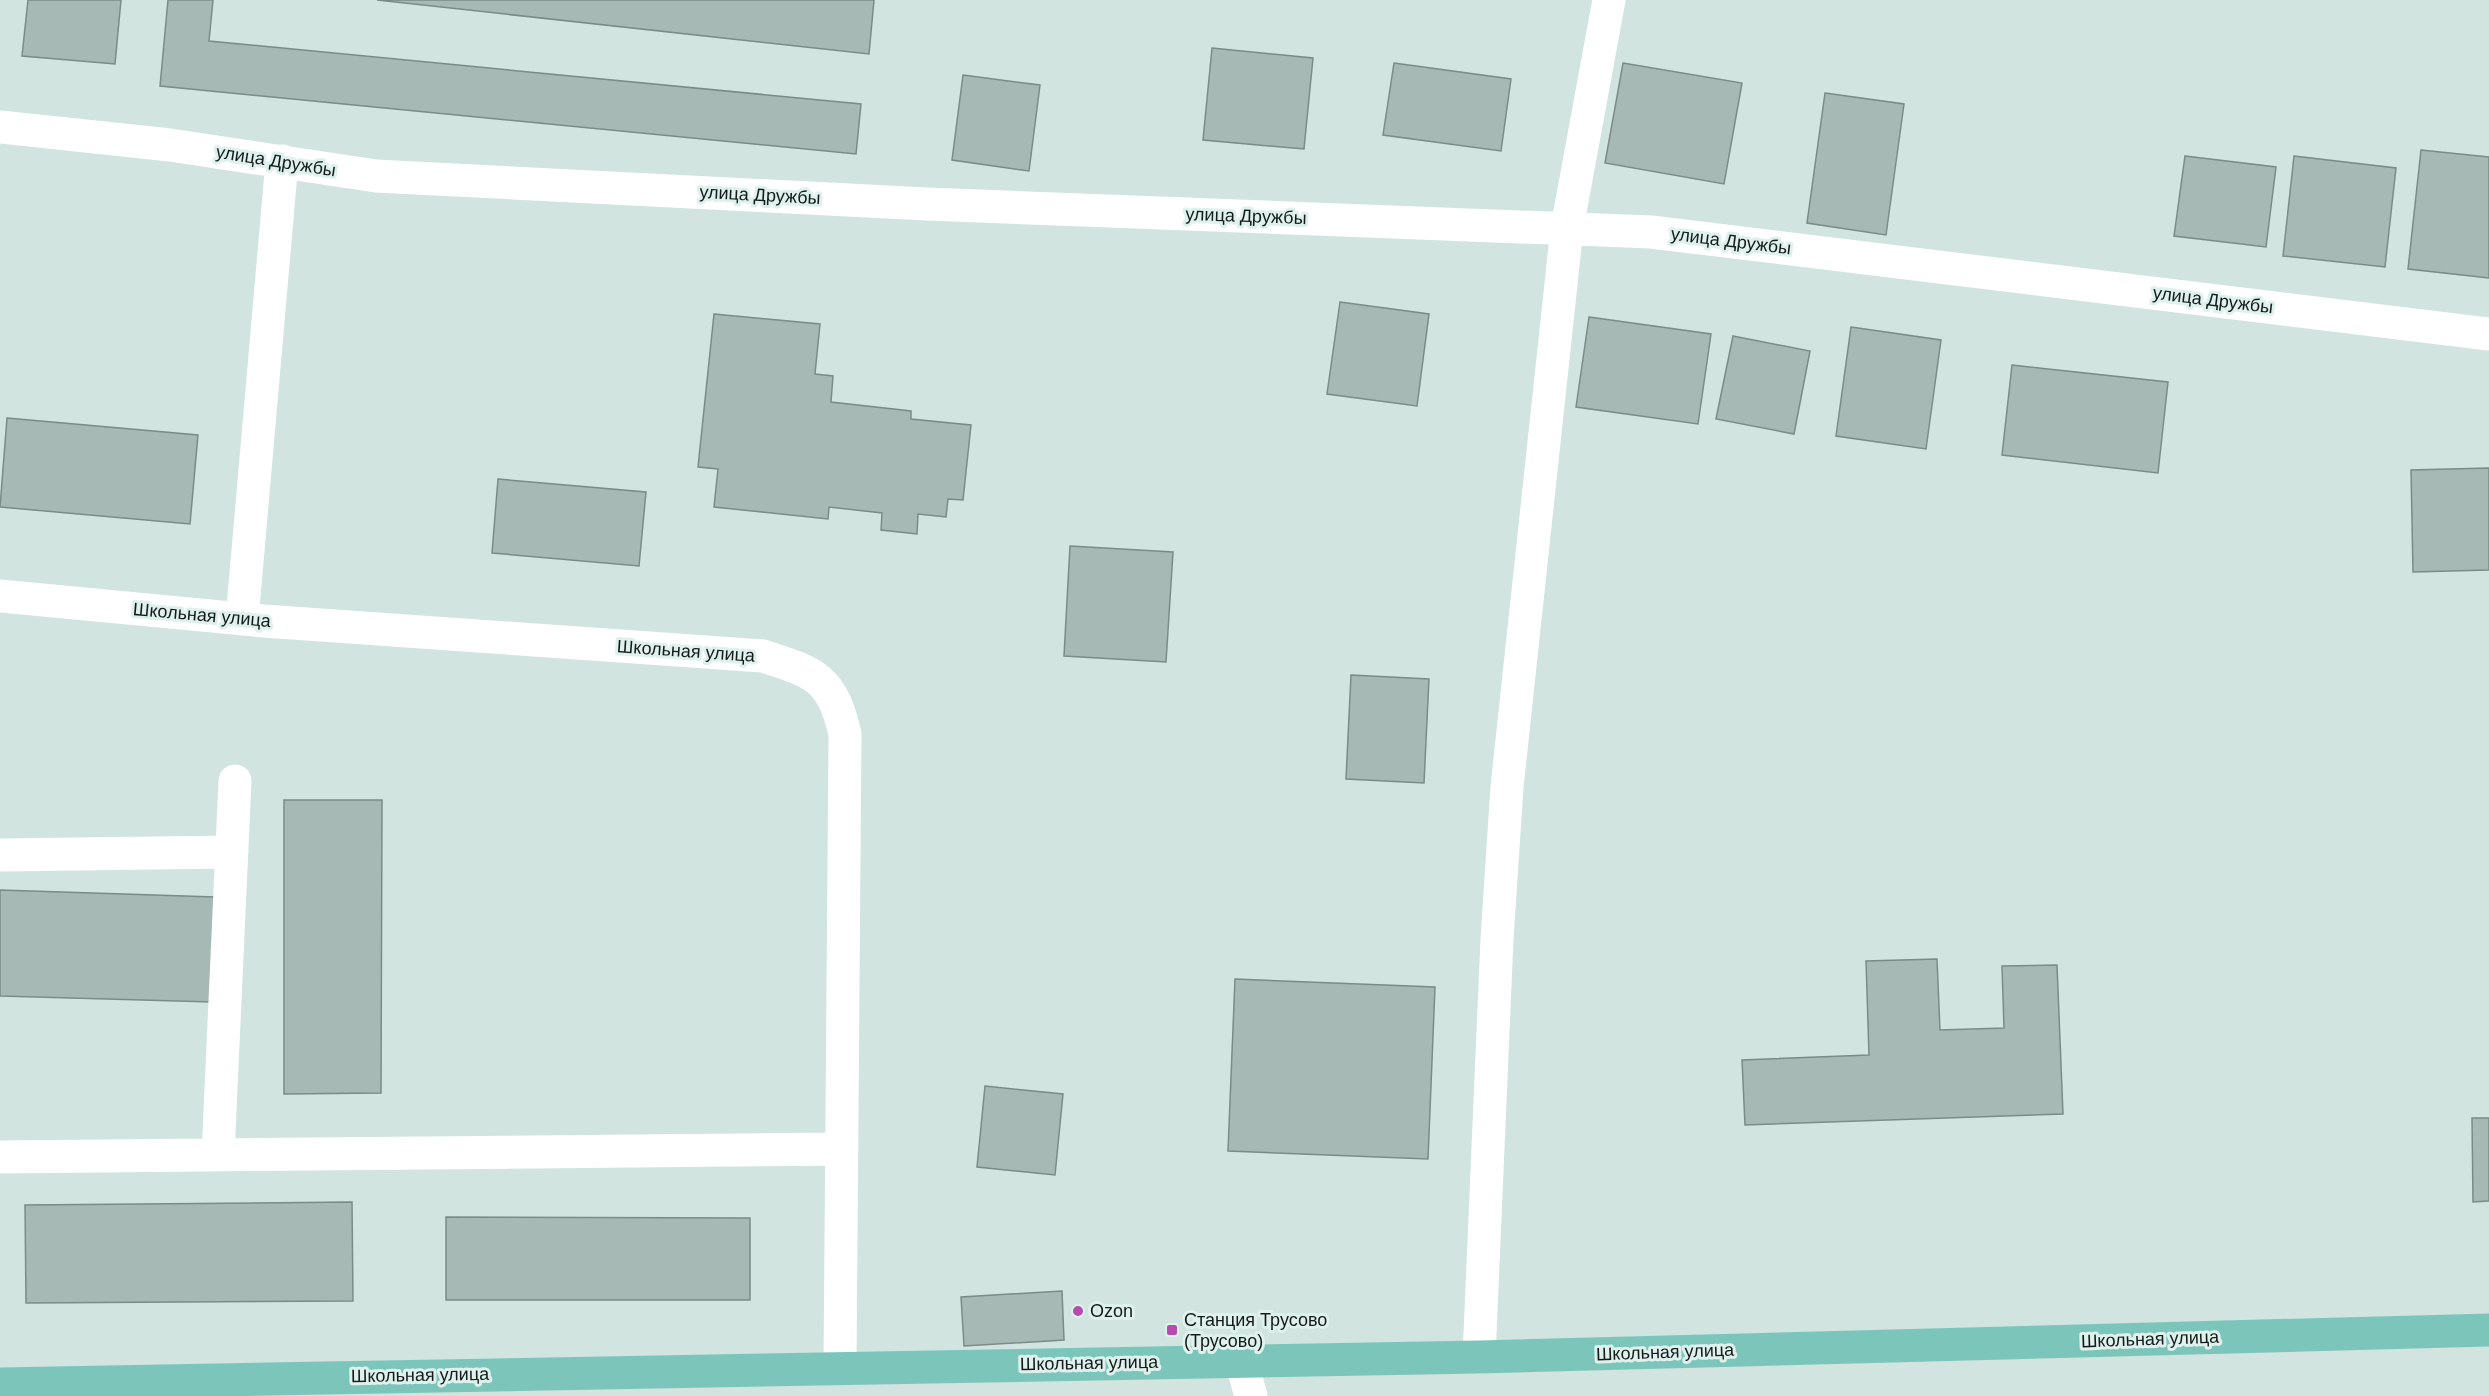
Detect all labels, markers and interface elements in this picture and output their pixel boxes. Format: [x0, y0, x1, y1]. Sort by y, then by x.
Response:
street label: улица Дружбы [215, 142, 337, 180]
street label: улица Дружбы [699, 182, 821, 208]
street label: улица Дружбы [1185, 204, 1307, 228]
street label: улица Дружбы [1670, 224, 1792, 258]
street label: улица Дружбы [2152, 283, 2274, 317]
street label: Школьная улица [132, 599, 273, 631]
street label: Школьная улица [616, 636, 757, 666]
place label: Ozon [1090, 1301, 1133, 1321]
marker: Ozon [1071, 1304, 1085, 1318]
place label: Станция Трусово (Трусово) [1184, 1310, 1327, 1351]
marker: Станция Трусово (Трусово) [1165, 1323, 1179, 1337]
street label: Школьная улица [2081, 1327, 2220, 1351]
street label: Школьная улица [1596, 1340, 1735, 1364]
street label: Школьная улица [1020, 1352, 1159, 1374]
street label: Школьная улица [351, 1364, 490, 1386]

